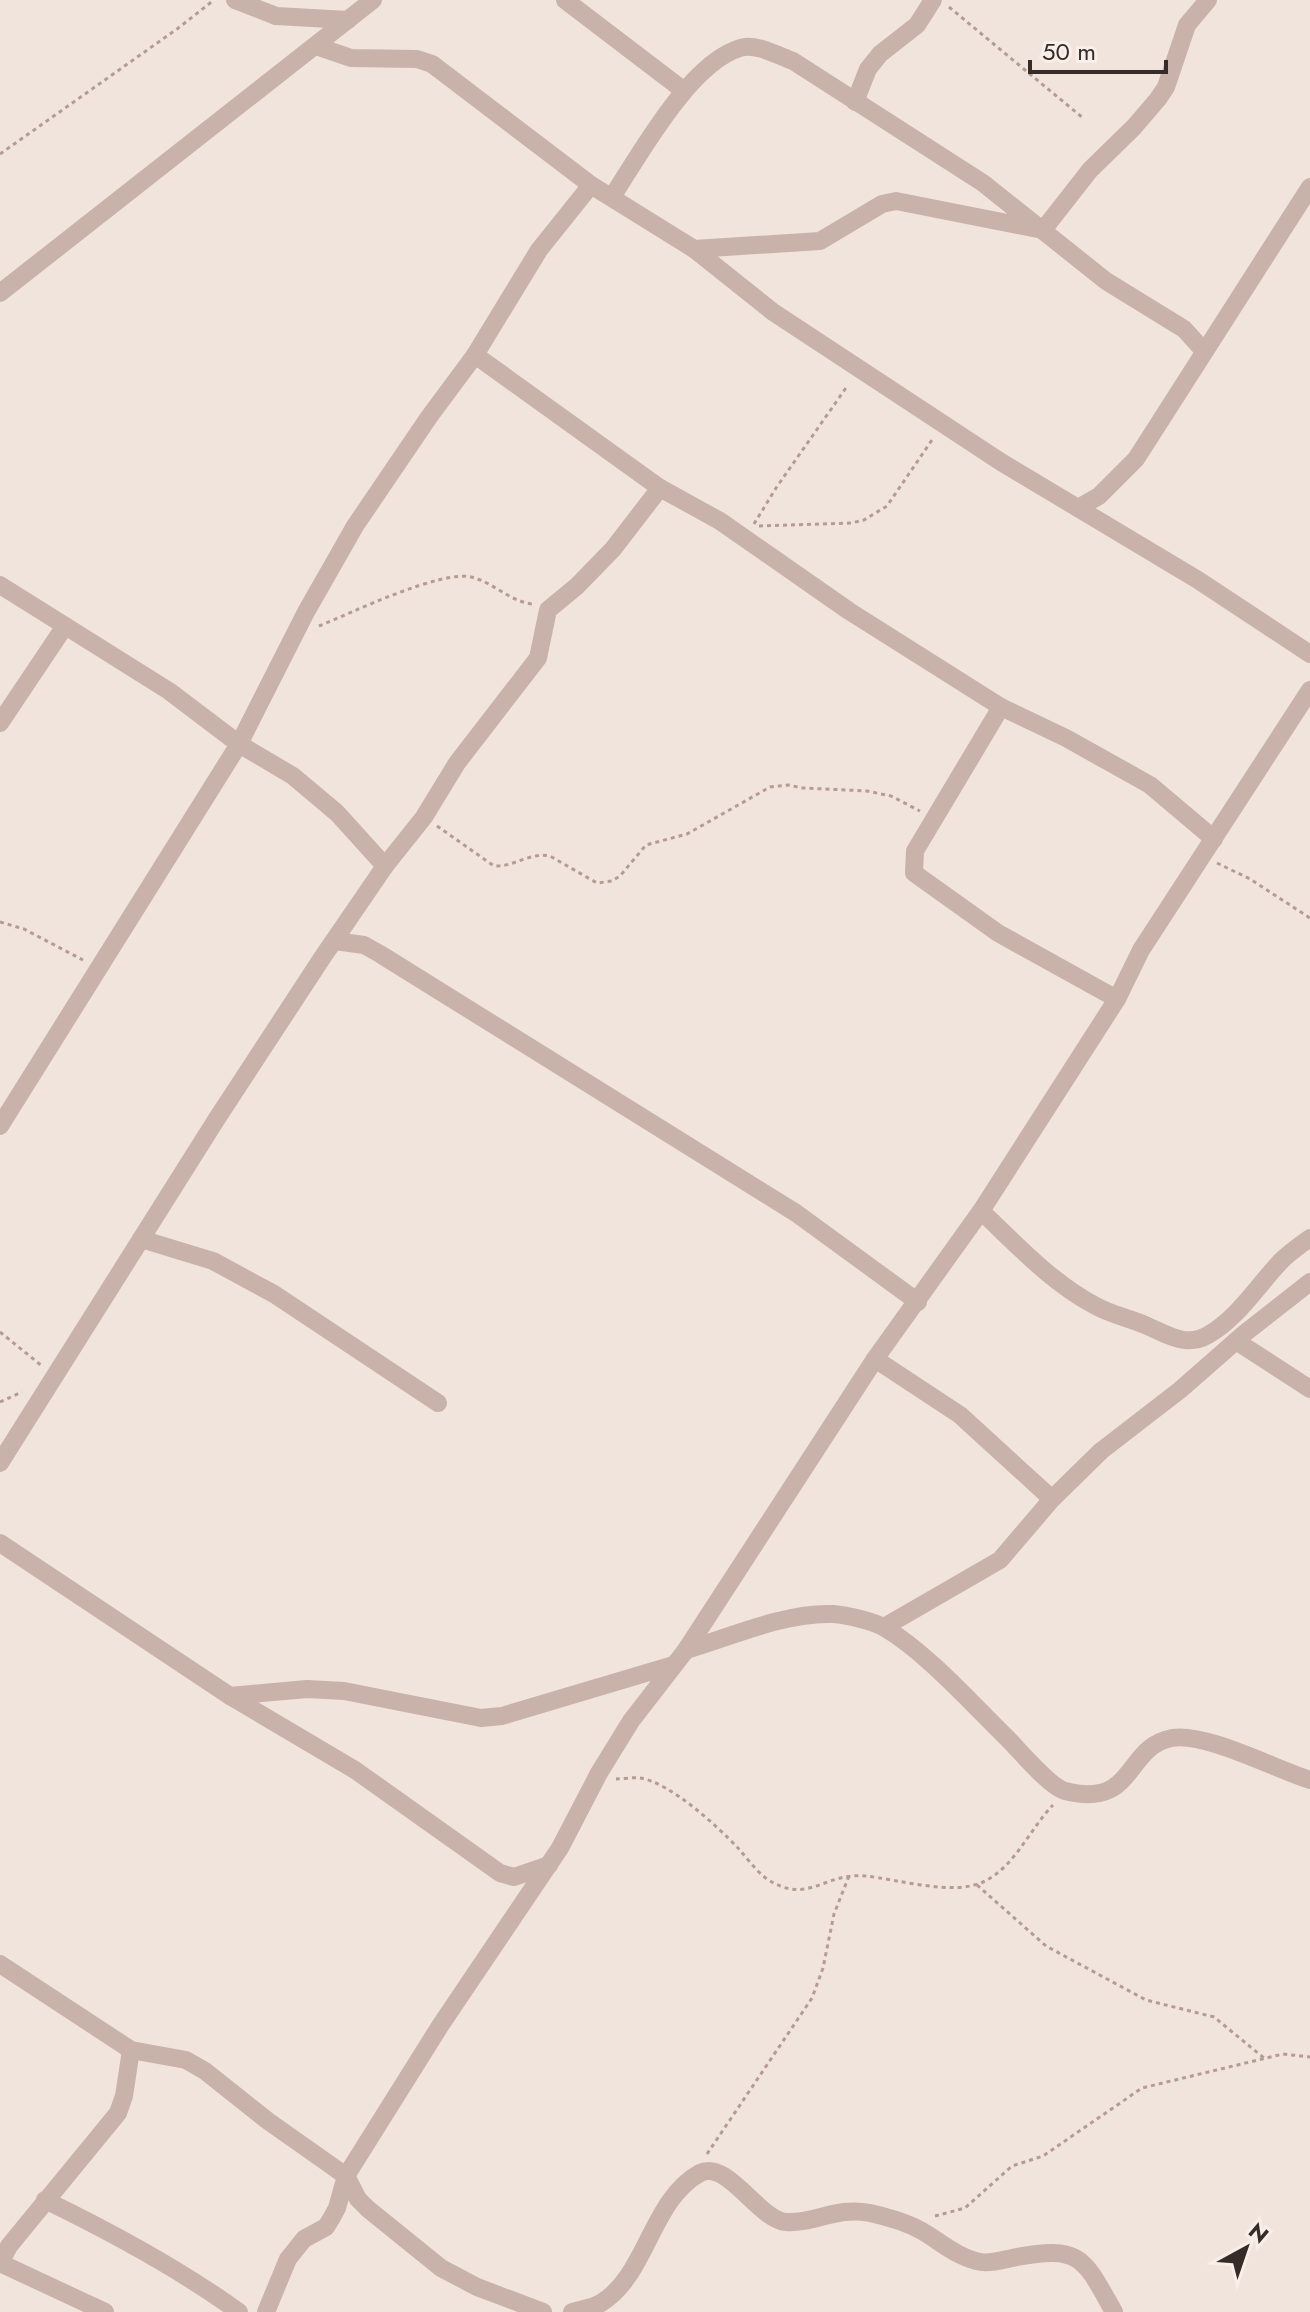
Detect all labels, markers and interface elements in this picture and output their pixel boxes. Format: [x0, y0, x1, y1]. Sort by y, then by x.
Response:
scale bar [1030, 24, 1166, 74]
text: 50 m [1042, 34, 1096, 69]
north arrow [1206, 2208, 1286, 2288]
text: N [1242, 2215, 1276, 2251]

